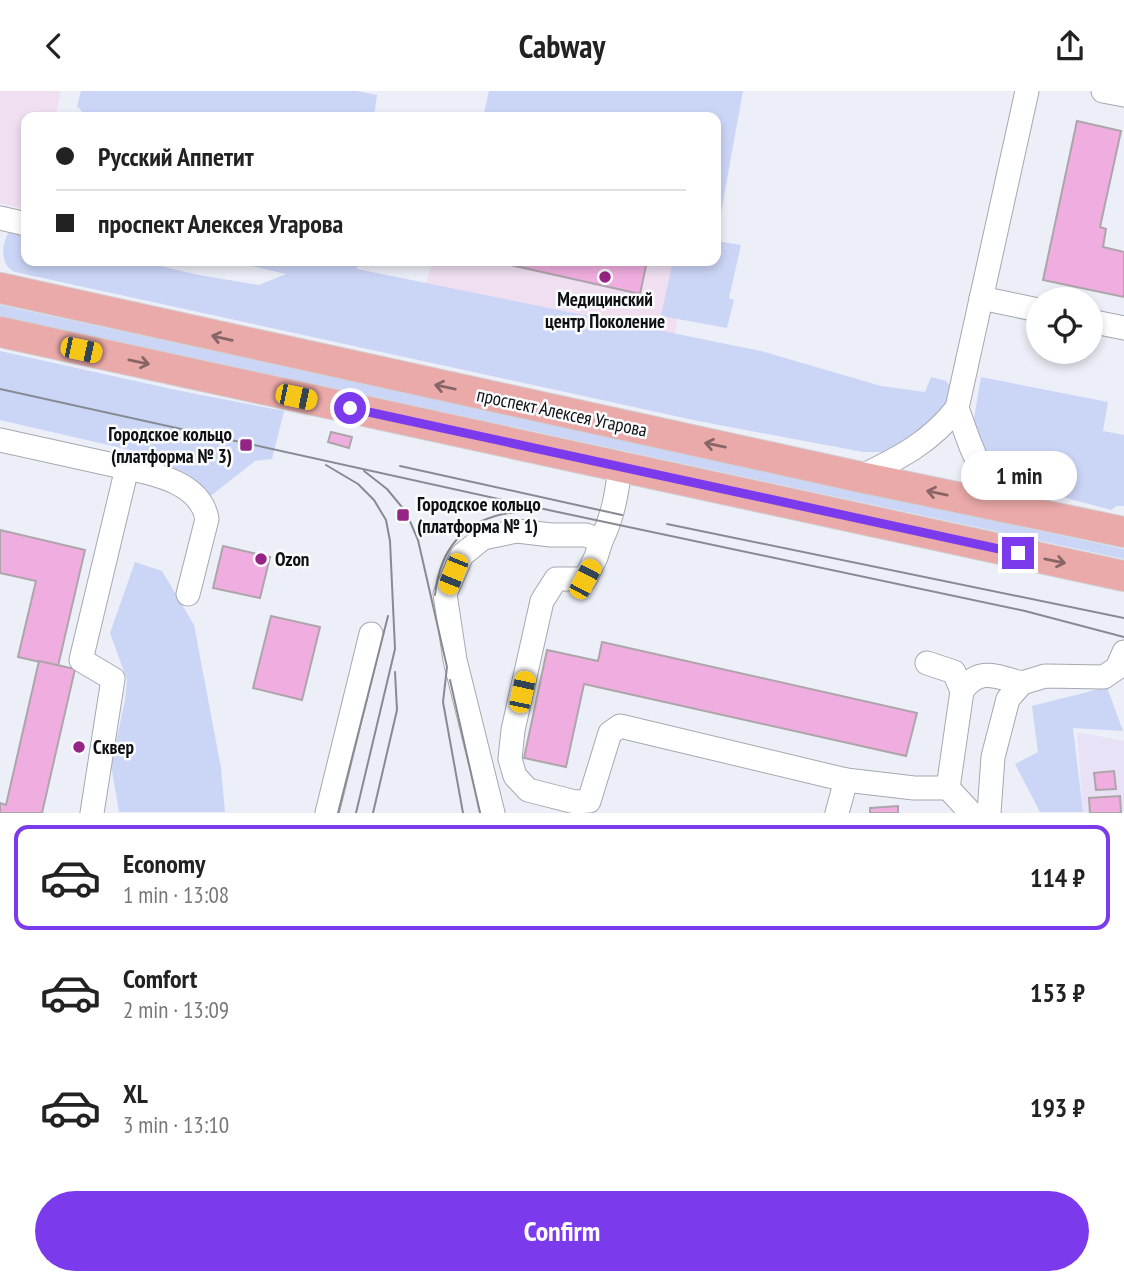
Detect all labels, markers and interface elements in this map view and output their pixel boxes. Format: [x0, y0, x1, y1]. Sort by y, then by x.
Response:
text: Cabway [519, 25, 605, 67]
icon: back [35, 27, 73, 65]
icon: share [1051, 27, 1089, 65]
text: Русский Аппетит [98, 140, 254, 173]
text: проспект Алексея Угарова [98, 207, 343, 240]
marker: Медицинский центр Поколение [597, 269, 613, 285]
place label: Медицинский центр Поколение [545, 287, 665, 333]
map controls [1026, 287, 1103, 364]
button: locate [1026, 287, 1103, 364]
one-way arrow [211, 331, 234, 344]
car [59, 335, 104, 365]
one-way arrow [127, 357, 149, 370]
one-way arrow [434, 379, 457, 393]
car [274, 382, 319, 412]
street label: проспект Алексея Угарова [475, 382, 649, 442]
route start [334, 392, 366, 424]
place label: Городское кольцо (платформа № 3) [108, 422, 232, 468]
marker: Городское кольцо (платформа № 3) [238, 437, 254, 453]
one-way arrow [704, 438, 727, 452]
callout: 1 min [960, 451, 1076, 501]
text: 1 min [996, 461, 1042, 490]
one-way arrow [926, 485, 949, 499]
place label: Городское кольцо (платформа № 1) [417, 492, 541, 538]
marker: Городское кольцо (платформа № 1) [395, 507, 411, 523]
route end [1002, 537, 1034, 569]
place label: Ozon [275, 547, 309, 571]
marker: Ozon [253, 551, 269, 567]
car [436, 551, 471, 597]
one-way arrow [1043, 555, 1066, 568]
car [566, 556, 605, 602]
car [508, 669, 537, 715]
place label: Сквер [93, 735, 135, 759]
marker: Сквер [71, 739, 87, 755]
icon: car [39, 846, 102, 909]
text: Economy [123, 847, 205, 880]
text: 114 ₽ [1030, 861, 1085, 894]
text: 1 min · 13:08 [123, 880, 229, 909]
icon: car [39, 961, 102, 1024]
text: Comfort [123, 962, 197, 995]
text: 153 ₽ [1030, 976, 1085, 1009]
text: 2 min · 13:09 [123, 995, 229, 1024]
icon: car [39, 1076, 102, 1139]
text: XL [123, 1077, 148, 1110]
text: 193 ₽ [1030, 1091, 1085, 1124]
text: 3 min · 13:10 [123, 1110, 229, 1139]
button: Confirm [35, 1191, 1089, 1271]

